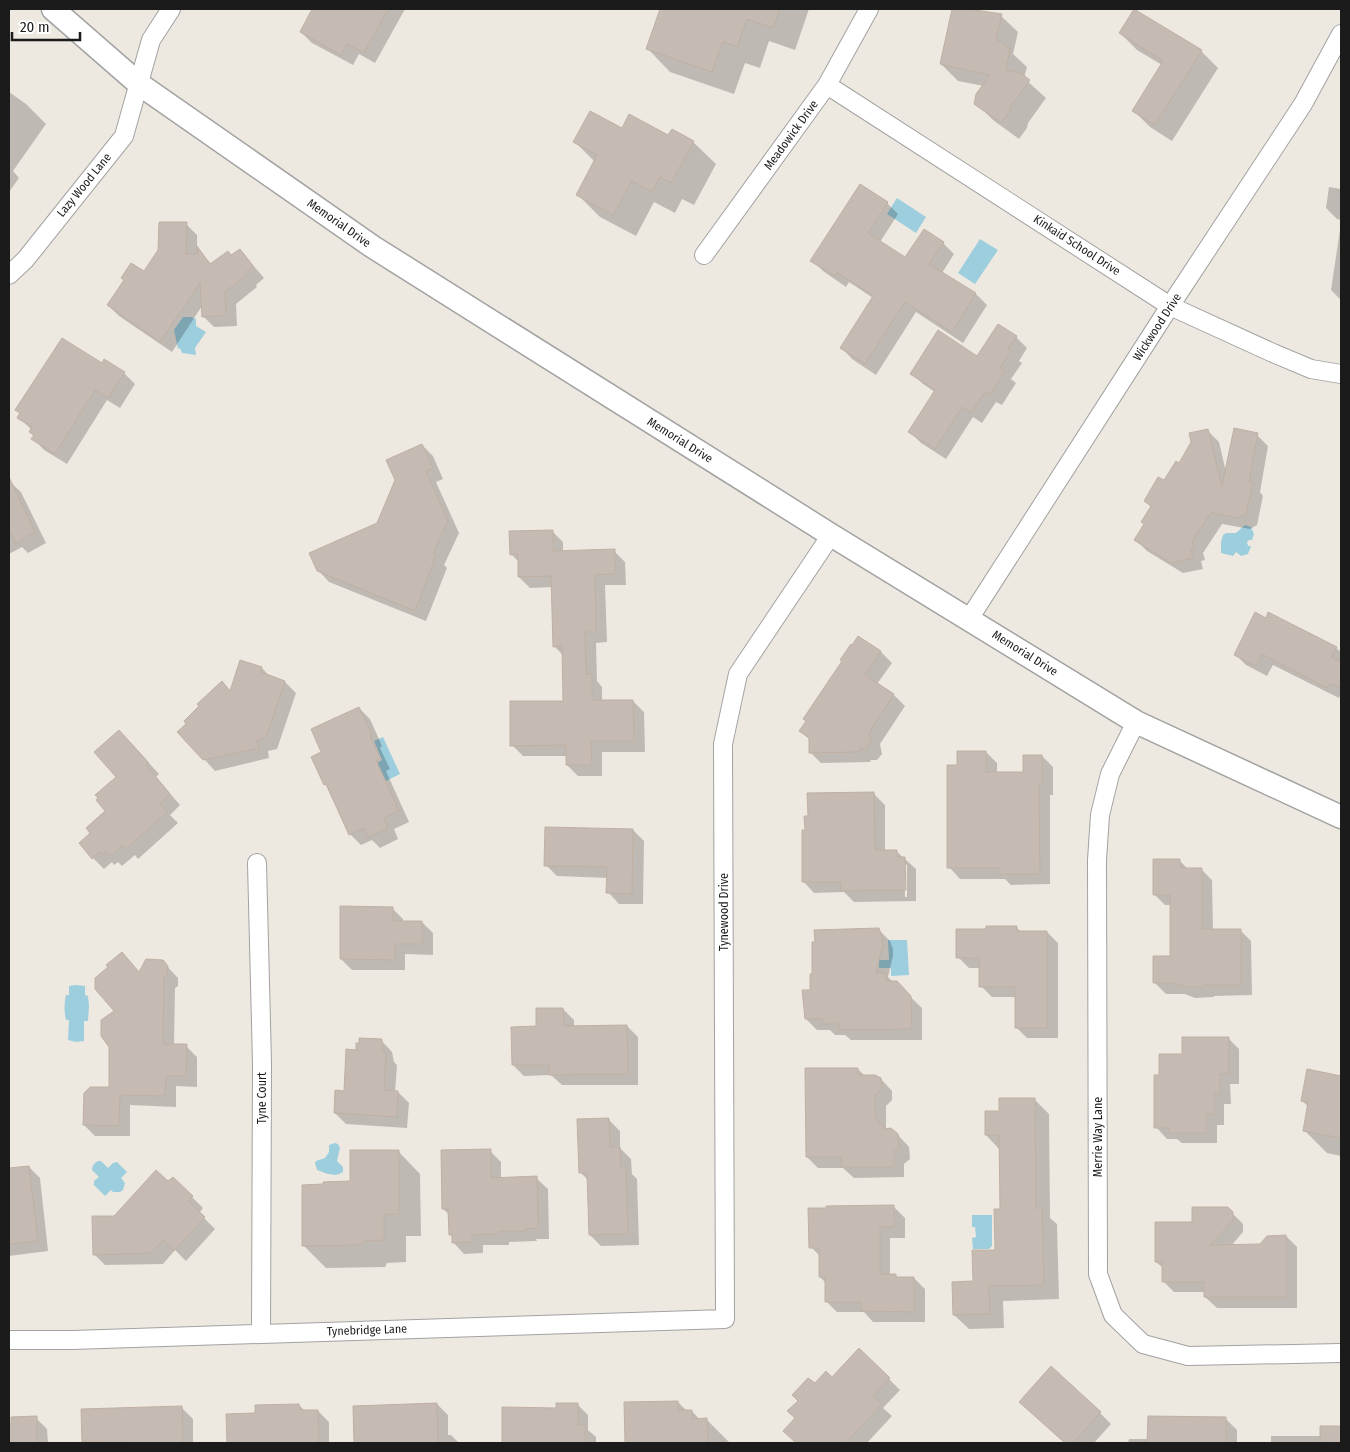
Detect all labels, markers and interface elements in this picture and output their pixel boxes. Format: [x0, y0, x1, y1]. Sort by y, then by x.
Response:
scale bar [12, 10, 80, 42]
text: 20 m [20, 18, 50, 36]
street label: Meadowick Drive [761, 97, 821, 173]
street label: Lazy Wood Lane [54, 150, 114, 220]
street label: Memorial Drive [305, 196, 374, 250]
street label: Kinkaid School Drive [1031, 212, 1123, 278]
street label: Wickwood Drive [1130, 290, 1184, 363]
street label: Memorial Drive [645, 414, 715, 466]
street label: Memorial Drive [990, 627, 1060, 679]
street label: Tynewood Drive [717, 873, 731, 951]
street label: Tyne Court [255, 1072, 269, 1124]
street label: Merrie Way Lane [1091, 1097, 1105, 1177]
street label: Tynebridge Lane [327, 1322, 407, 1338]

